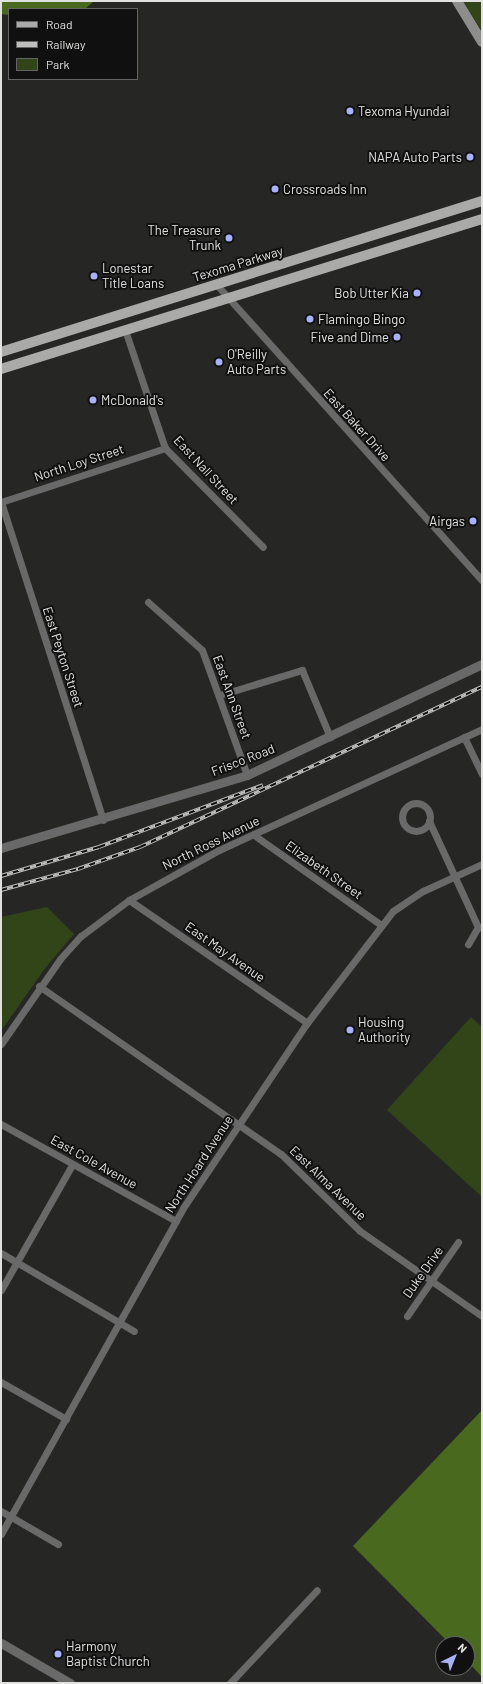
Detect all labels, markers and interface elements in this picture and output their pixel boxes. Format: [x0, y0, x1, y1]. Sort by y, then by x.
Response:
legend [8, 8, 138, 80]
text: Road [46, 17, 73, 31]
text: Railway [46, 37, 85, 51]
text: Park [46, 57, 70, 71]
place label: Texoma Hyundai [358, 103, 450, 119]
marker: Texoma Hyundai [345, 106, 355, 116]
place label: NAPA Auto Parts [368, 149, 462, 165]
marker: NAPA Auto Parts [465, 152, 475, 162]
place label: Crossroads Inn [283, 181, 367, 197]
marker: Crossroads Inn [270, 184, 280, 194]
place label: The Treasure Trunk [147, 223, 221, 254]
marker: The Treasure Trunk [224, 233, 234, 243]
street label: Texoma Parkway [191, 243, 285, 285]
place label: Lonestar Title Loans [102, 261, 164, 292]
marker: Lonestar Title Loans [89, 271, 99, 281]
place label: Bob Utter Kia [334, 285, 409, 301]
marker: Bob Utter Kia [412, 288, 422, 298]
place label: Flamingo Bingo [318, 311, 405, 327]
marker: Flamingo Bingo [305, 314, 315, 324]
place label: Five and Dime [311, 329, 389, 345]
marker: Five and Dime [392, 332, 402, 342]
place label: O'Reilly Auto Parts [227, 347, 286, 378]
marker: O'Reilly Auto Parts [214, 357, 224, 367]
street label: East Baker Drive [320, 385, 394, 465]
place label: McDonald's [101, 392, 164, 408]
marker: McDonald's [88, 395, 98, 405]
street label: East Nall Street [170, 433, 242, 507]
street label: North Loy Street [32, 441, 126, 485]
place label: Airgas [429, 513, 465, 529]
marker: Airgas [468, 516, 478, 526]
street label: East Peyton Street [39, 605, 87, 709]
street label: East Ann Street [210, 653, 254, 741]
street label: Frisco Road [209, 741, 277, 779]
street label: North Ross Avenue [160, 813, 262, 873]
street label: Elizabeth Street [283, 838, 365, 902]
street label: East May Avenue [182, 919, 268, 985]
place label: Housing Authority [358, 1015, 410, 1046]
marker: Housing Authority [345, 1025, 355, 1035]
street label: North Hoard Avenue [162, 1112, 236, 1216]
street label: East Cole Avenue [48, 1132, 140, 1192]
street label: East Alma Avenue [287, 1143, 369, 1223]
street label: Duke Drive [400, 1243, 446, 1301]
north arrow [435, 1636, 475, 1676]
place label: Harmony Baptist Church [66, 1639, 150, 1670]
text: N [456, 1640, 470, 1655]
marker: Harmony Baptist Church [53, 1649, 63, 1659]

